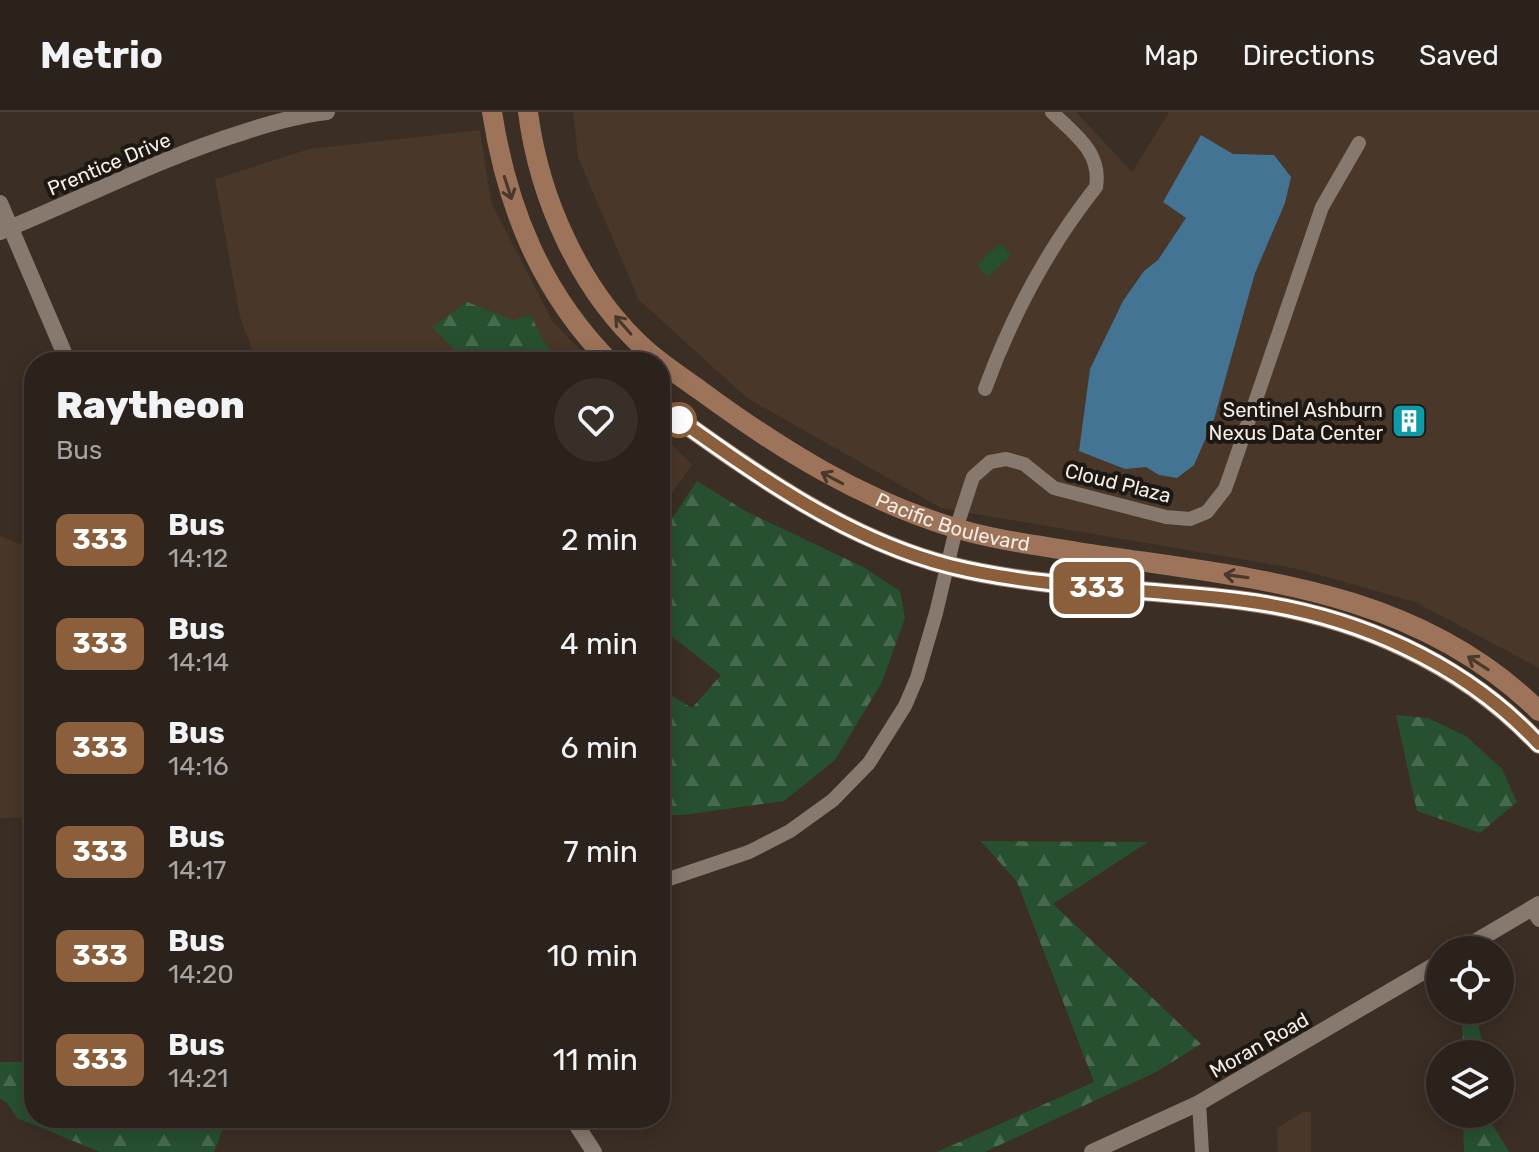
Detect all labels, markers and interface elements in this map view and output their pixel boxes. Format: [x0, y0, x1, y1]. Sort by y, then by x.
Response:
text: Metrio [40, 32, 163, 78]
text: Map [1144, 39, 1198, 72]
text: Directions [1242, 39, 1375, 72]
text: Saved [1419, 39, 1499, 72]
street label: Prentice Drive [44, 127, 174, 201]
one-way arrow [501, 175, 516, 201]
one-way arrow [615, 315, 633, 336]
button: heart [554, 378, 638, 462]
text: Raytheon [56, 382, 245, 428]
place label: Sentinel Ashburn Nexus Data Center [1209, 398, 1383, 445]
building icon: Sentinel Ashburn Nexus Data Center [1390, 402, 1428, 440]
unlabelled marker [662, 403, 696, 437]
text: Bus [56, 435, 102, 466]
street label: Cloud Plaza [1062, 458, 1174, 508]
one-way arrow [821, 469, 845, 485]
street label: Pacific Boulevard [872, 487, 1032, 556]
text: Bus [168, 507, 225, 543]
text: 2 min [561, 522, 638, 558]
text: 333 [72, 523, 128, 556]
text: 14:12 [168, 543, 228, 574]
line badge: 333 [1051, 562, 1143, 614]
one-way arrow [1224, 568, 1249, 583]
text: 333 [1069, 571, 1125, 604]
text: Bus [168, 611, 225, 647]
text: 4 min [560, 626, 638, 662]
text: 333 [72, 627, 128, 660]
text: 14:14 [168, 647, 229, 678]
one-way arrow [1467, 654, 1490, 670]
text: Bus [168, 715, 225, 751]
text: 6 min [560, 730, 638, 766]
text: 333 [72, 731, 128, 764]
text: 14:16 [168, 751, 229, 782]
text: Bus [168, 819, 225, 855]
text: 7 min [563, 834, 638, 870]
text: 333 [72, 835, 128, 868]
text: 14:17 [168, 855, 226, 886]
text: Bus [168, 923, 225, 959]
map controls [1426, 936, 1514, 1128]
button: locate [1426, 936, 1514, 1024]
text: 10 min [547, 938, 638, 974]
text: 333 [72, 939, 128, 972]
text: 14:20 [168, 959, 234, 990]
street label: Moran Road [1205, 1007, 1313, 1083]
text: Bus [168, 1027, 225, 1063]
button: layers [1426, 1040, 1514, 1128]
text: 11 min [553, 1042, 638, 1078]
text: 333 [72, 1043, 128, 1076]
text: 14:21 [168, 1063, 228, 1094]

